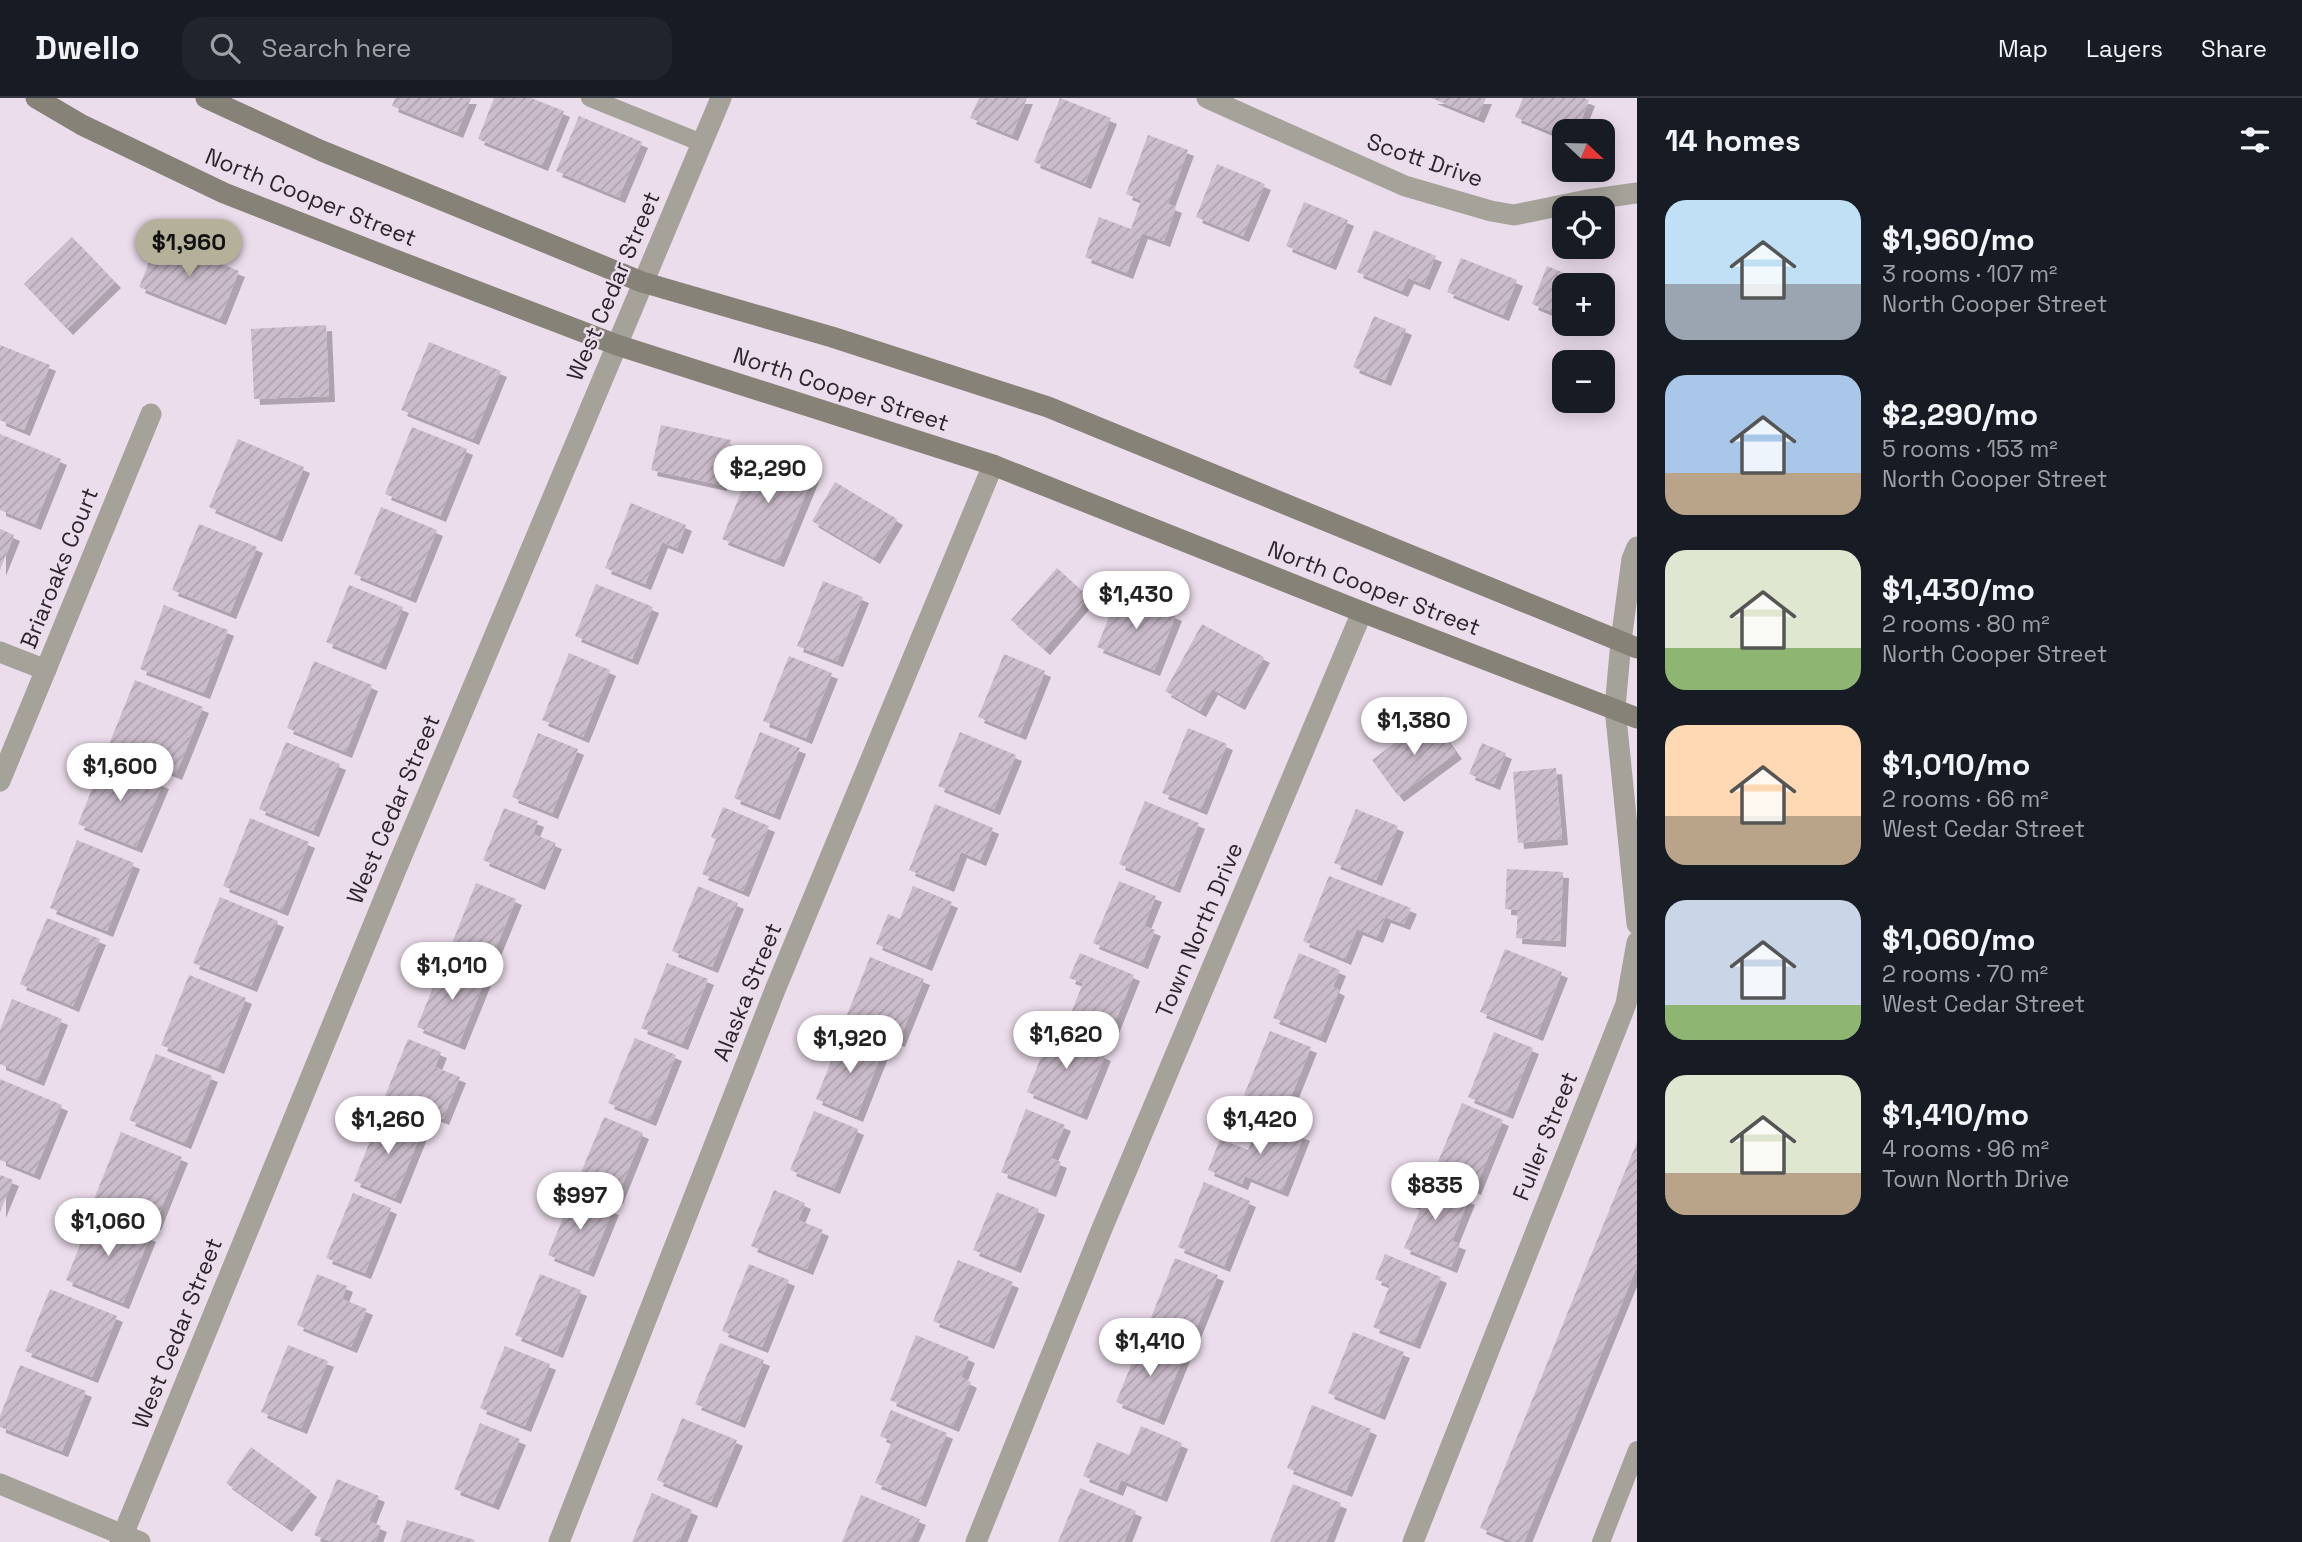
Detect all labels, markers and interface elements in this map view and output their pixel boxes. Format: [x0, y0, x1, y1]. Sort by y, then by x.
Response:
search box [182, 17, 672, 80]
text: Dwello [35, 27, 140, 69]
icon: search [206, 29, 244, 67]
text: Search here [262, 31, 411, 65]
text: Map [1998, 33, 2048, 64]
text: Layers [2086, 33, 2163, 64]
text: Share [2201, 33, 2267, 64]
north arrow [1552, 119, 1615, 182]
map controls [1552, 119, 1615, 413]
text: 14 homes [1665, 121, 1801, 160]
icon: filters [2236, 121, 2274, 159]
street label: Scott Drive [1363, 126, 1487, 194]
street label: North Cooper Street [201, 141, 421, 253]
street label: West Cedar Street [560, 187, 666, 385]
button: locate [1552, 196, 1615, 259]
pin: $1,960 [132, 220, 246, 279]
text: $1,960/mo [1882, 220, 2035, 259]
text: $1,960 [152, 227, 226, 257]
icon: home [1721, 228, 1805, 312]
text: 3 rooms · 107 m² [1882, 259, 2058, 289]
button: + [1552, 273, 1615, 336]
text: North Cooper Street [1882, 289, 2107, 319]
street label: North Cooper Street [729, 340, 953, 438]
button: − [1552, 350, 1615, 413]
text: $2,290/mo [1882, 395, 2038, 434]
icon: home [1721, 403, 1805, 487]
text: 5 rooms · 153 m² [1882, 434, 2058, 464]
pin: $2,290 [711, 446, 825, 505]
text: $2,290 [729, 453, 807, 483]
text: North Cooper Street [1882, 464, 2107, 494]
street label: Briaroaks Court [13, 483, 105, 653]
street label: North Cooper Street [1263, 534, 1485, 642]
text: $1,430/mo [1882, 570, 2035, 609]
pin: $1,430 [1079, 572, 1193, 631]
icon: home [1721, 578, 1805, 662]
text: $1,430 [1099, 579, 1173, 609]
text: 2 rooms · 80 m² [1882, 609, 2050, 639]
text: North Cooper Street [1882, 639, 2107, 669]
pin: $1,380 [1357, 698, 1471, 757]
text: $1,380 [1377, 705, 1451, 735]
street label: West Cedar Street [340, 710, 446, 908]
pin: $1,600 [63, 744, 177, 803]
text: $1,010/mo [1882, 745, 2030, 784]
text: $1,600 [83, 751, 157, 781]
icon: home [1721, 753, 1805, 837]
text: 2 rooms · 66 m² [1882, 784, 2049, 814]
text: West Cedar Street [1882, 814, 2085, 844]
street label: Town North Drive [1149, 838, 1249, 1022]
street label: Alaska Street [706, 918, 788, 1066]
text: $1,060/mo [1882, 920, 2035, 959]
icon: home [1721, 928, 1805, 1012]
pin: $1,010 [395, 942, 509, 1002]
text: $1,010 [416, 950, 488, 980]
text: 2 rooms · 70 m² [1882, 959, 2048, 989]
text: West Cedar Street [1882, 989, 2085, 1019]
pin: $1,620 [1009, 1012, 1123, 1071]
pin: $1,920 [793, 1016, 907, 1075]
text: $1,620 [1029, 1019, 1103, 1049]
text: $1,920 [813, 1023, 887, 1053]
street label: Fuller Street [1506, 1067, 1584, 1205]
text: $1,410/mo [1882, 1095, 2029, 1134]
pin: $1,260 [331, 1096, 445, 1156]
pin: $1,420 [1203, 1096, 1317, 1156]
icon: home [1721, 1103, 1805, 1187]
text: $1,260 [351, 1104, 425, 1134]
text: $1,420 [1223, 1104, 1297, 1134]
text: 4 rooms · 96 m² [1882, 1134, 2049, 1164]
pin: $835 [1394, 1162, 1476, 1222]
text: Town North Drive [1882, 1164, 2069, 1194]
text: $835 [1407, 1170, 1463, 1200]
pin: $997 [539, 1172, 621, 1232]
text: $997 [553, 1180, 607, 1210]
pin: $1,060 [51, 1198, 165, 1258]
text: $1,060 [71, 1206, 145, 1236]
street label: West Cedar Street [125, 1233, 229, 1433]
pin: $1,410 [1093, 1318, 1207, 1378]
text: $1,410 [1115, 1326, 1185, 1356]

